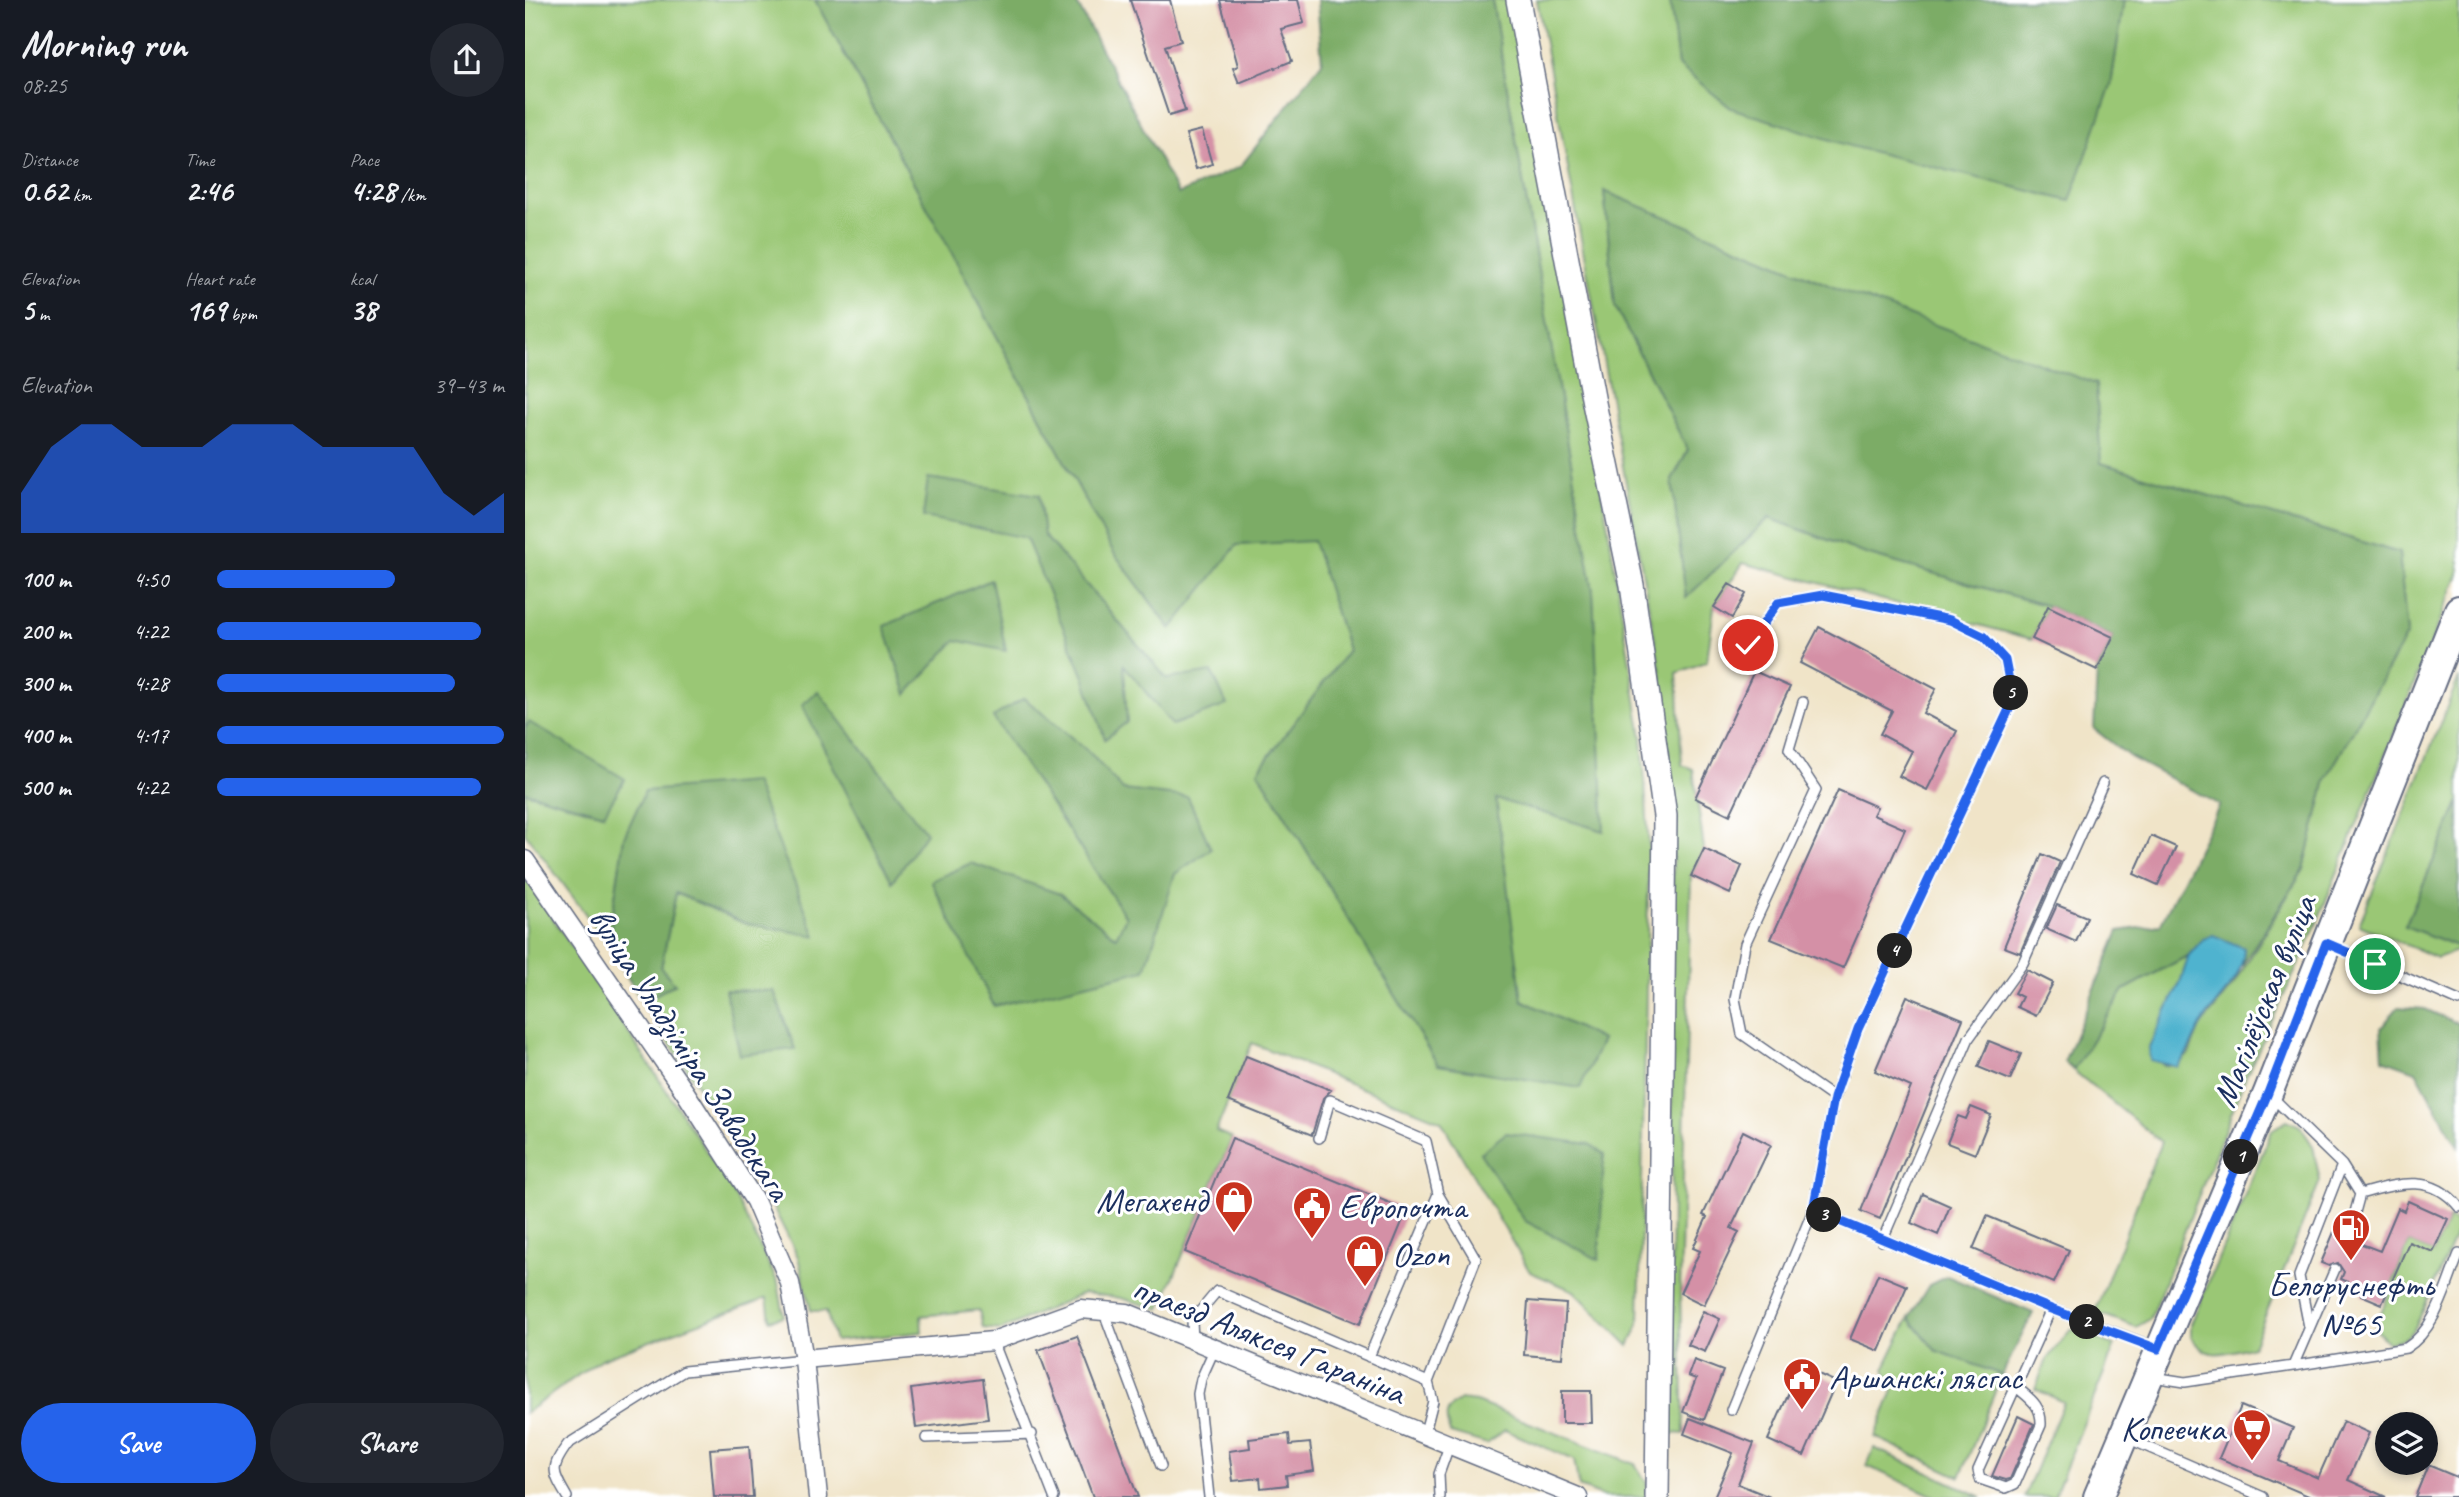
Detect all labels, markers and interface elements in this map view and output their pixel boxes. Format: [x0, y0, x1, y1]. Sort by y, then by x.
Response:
text: Morning run [21, 21, 187, 68]
button: share [430, 23, 504, 97]
text: 08:25 [21, 71, 67, 100]
text: Distance [21, 148, 78, 172]
text: Time [185, 148, 214, 172]
text: Pace [350, 148, 379, 172]
text: 0.62 [21, 172, 68, 210]
text: 2:46 [185, 172, 232, 210]
text: 4:28 [350, 172, 396, 210]
text: km [68, 183, 91, 207]
text: /km [396, 183, 426, 207]
text: Elevation [21, 267, 79, 291]
text: Heart rate [185, 267, 255, 291]
text: kcal [350, 267, 375, 291]
text: 5 [21, 291, 34, 329]
text: 169 [185, 291, 226, 329]
text: 38 [350, 291, 377, 329]
text: m [34, 302, 49, 326]
text: bpm [226, 302, 257, 326]
text: Elevation [21, 371, 92, 400]
text: 39–43 m [434, 371, 504, 400]
text: 100 m [21, 565, 71, 594]
text: 4:50 [133, 565, 169, 594]
pin [1718, 615, 1778, 675]
text: 200 m [21, 617, 71, 646]
text: 4:22 [133, 617, 169, 646]
icon: check [1729, 626, 1767, 664]
text: 300 m [21, 669, 71, 698]
text: 4:28 [133, 669, 169, 698]
pin: 5 [1993, 676, 2029, 710]
text: 5 [2006, 680, 2015, 704]
text: 400 m [21, 721, 71, 750]
text: 4:17 [133, 721, 169, 750]
text: 500 m [21, 773, 70, 802]
text: 4:22 [133, 773, 169, 802]
street label: Магілёўская вуліца [2201, 886, 2328, 1113]
street label: вуліца Уладзіміра Завадскага [578, 899, 803, 1211]
pin: 4 [1877, 934, 1913, 968]
pin [2345, 934, 2405, 994]
text: 4 [1890, 938, 1899, 962]
icon: arrive [2356, 945, 2394, 983]
pin: 1 [2223, 1140, 2259, 1174]
text: 1 [2236, 1144, 2245, 1168]
place label: Мегахенд [1096, 1178, 1211, 1223]
shop icon: Мегахенд [1213, 1179, 1255, 1234]
place label: Европочта [1339, 1184, 1469, 1229]
public building icon: Европочта [1291, 1185, 1333, 1240]
pin: 3 [1807, 1198, 1841, 1232]
text: 3 [1819, 1202, 1828, 1226]
fuel station icon: Белоруснефть №65 [2330, 1207, 2372, 1262]
place label: Ozon [1392, 1232, 1450, 1277]
shop icon: Ozon [1344, 1233, 1386, 1288]
place label: Белоруснефть №65 [2268, 1262, 2436, 1347]
street label: праезд Аляксея Гараніна [1126, 1265, 1414, 1416]
pin: 2 [2069, 1304, 2105, 1340]
text: 2 [2082, 1309, 2091, 1333]
place label: Аршанскі лясгас [1829, 1355, 2024, 1400]
public building icon: Аршанскі лясгас [1781, 1356, 1823, 1411]
button: Save [21, 1403, 256, 1483]
button: Share [270, 1403, 504, 1483]
place label: Копеечка [2121, 1406, 2228, 1451]
supermarket icon: Копеечка [2231, 1407, 2273, 1462]
map controls [2375, 1412, 2438, 1475]
button: layers [2375, 1412, 2438, 1475]

